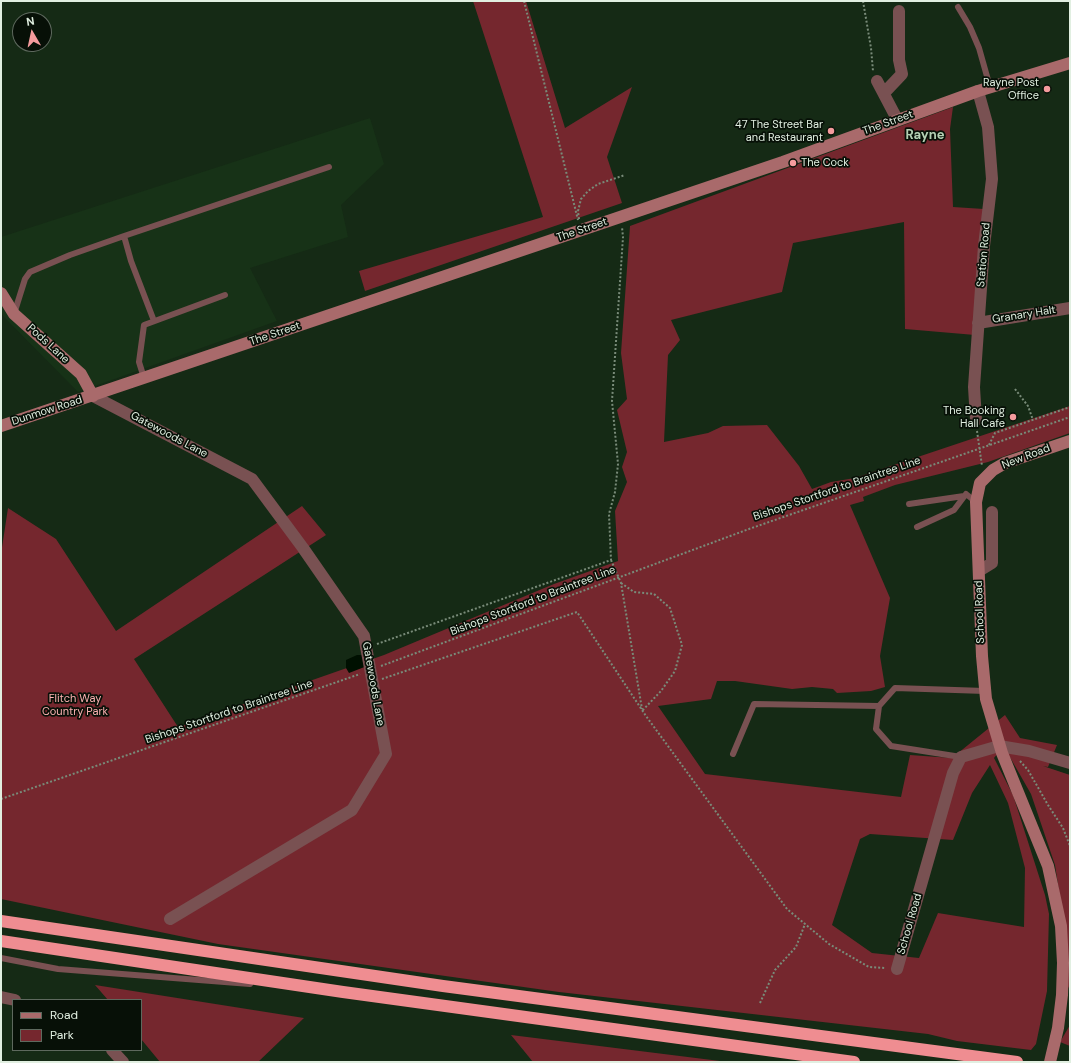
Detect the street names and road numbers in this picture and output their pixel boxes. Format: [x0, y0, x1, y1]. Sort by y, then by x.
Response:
street label: The Street [861, 108, 915, 138]
street label: The Street [555, 215, 609, 245]
street label: Station Road [975, 222, 993, 288]
street label: Granary Halt [991, 303, 1057, 327]
street label: The Street [248, 319, 302, 349]
street label: Pods Lane [24, 322, 72, 366]
street label: Dunmow Road [10, 393, 84, 429]
street label: Gatewoods Lane [128, 409, 210, 461]
street label: New Road [1000, 442, 1052, 472]
street label: Bishops Stortford to Braintree Line [752, 454, 922, 524]
street label: Bishops Stortford to Braintree Line [448, 563, 618, 639]
street label: School Road [972, 580, 988, 644]
street label: Gatewoods Lane [359, 641, 387, 727]
street label: Bishops Stortford to Braintree Line [144, 677, 314, 747]
street label: School Road [895, 892, 925, 956]

